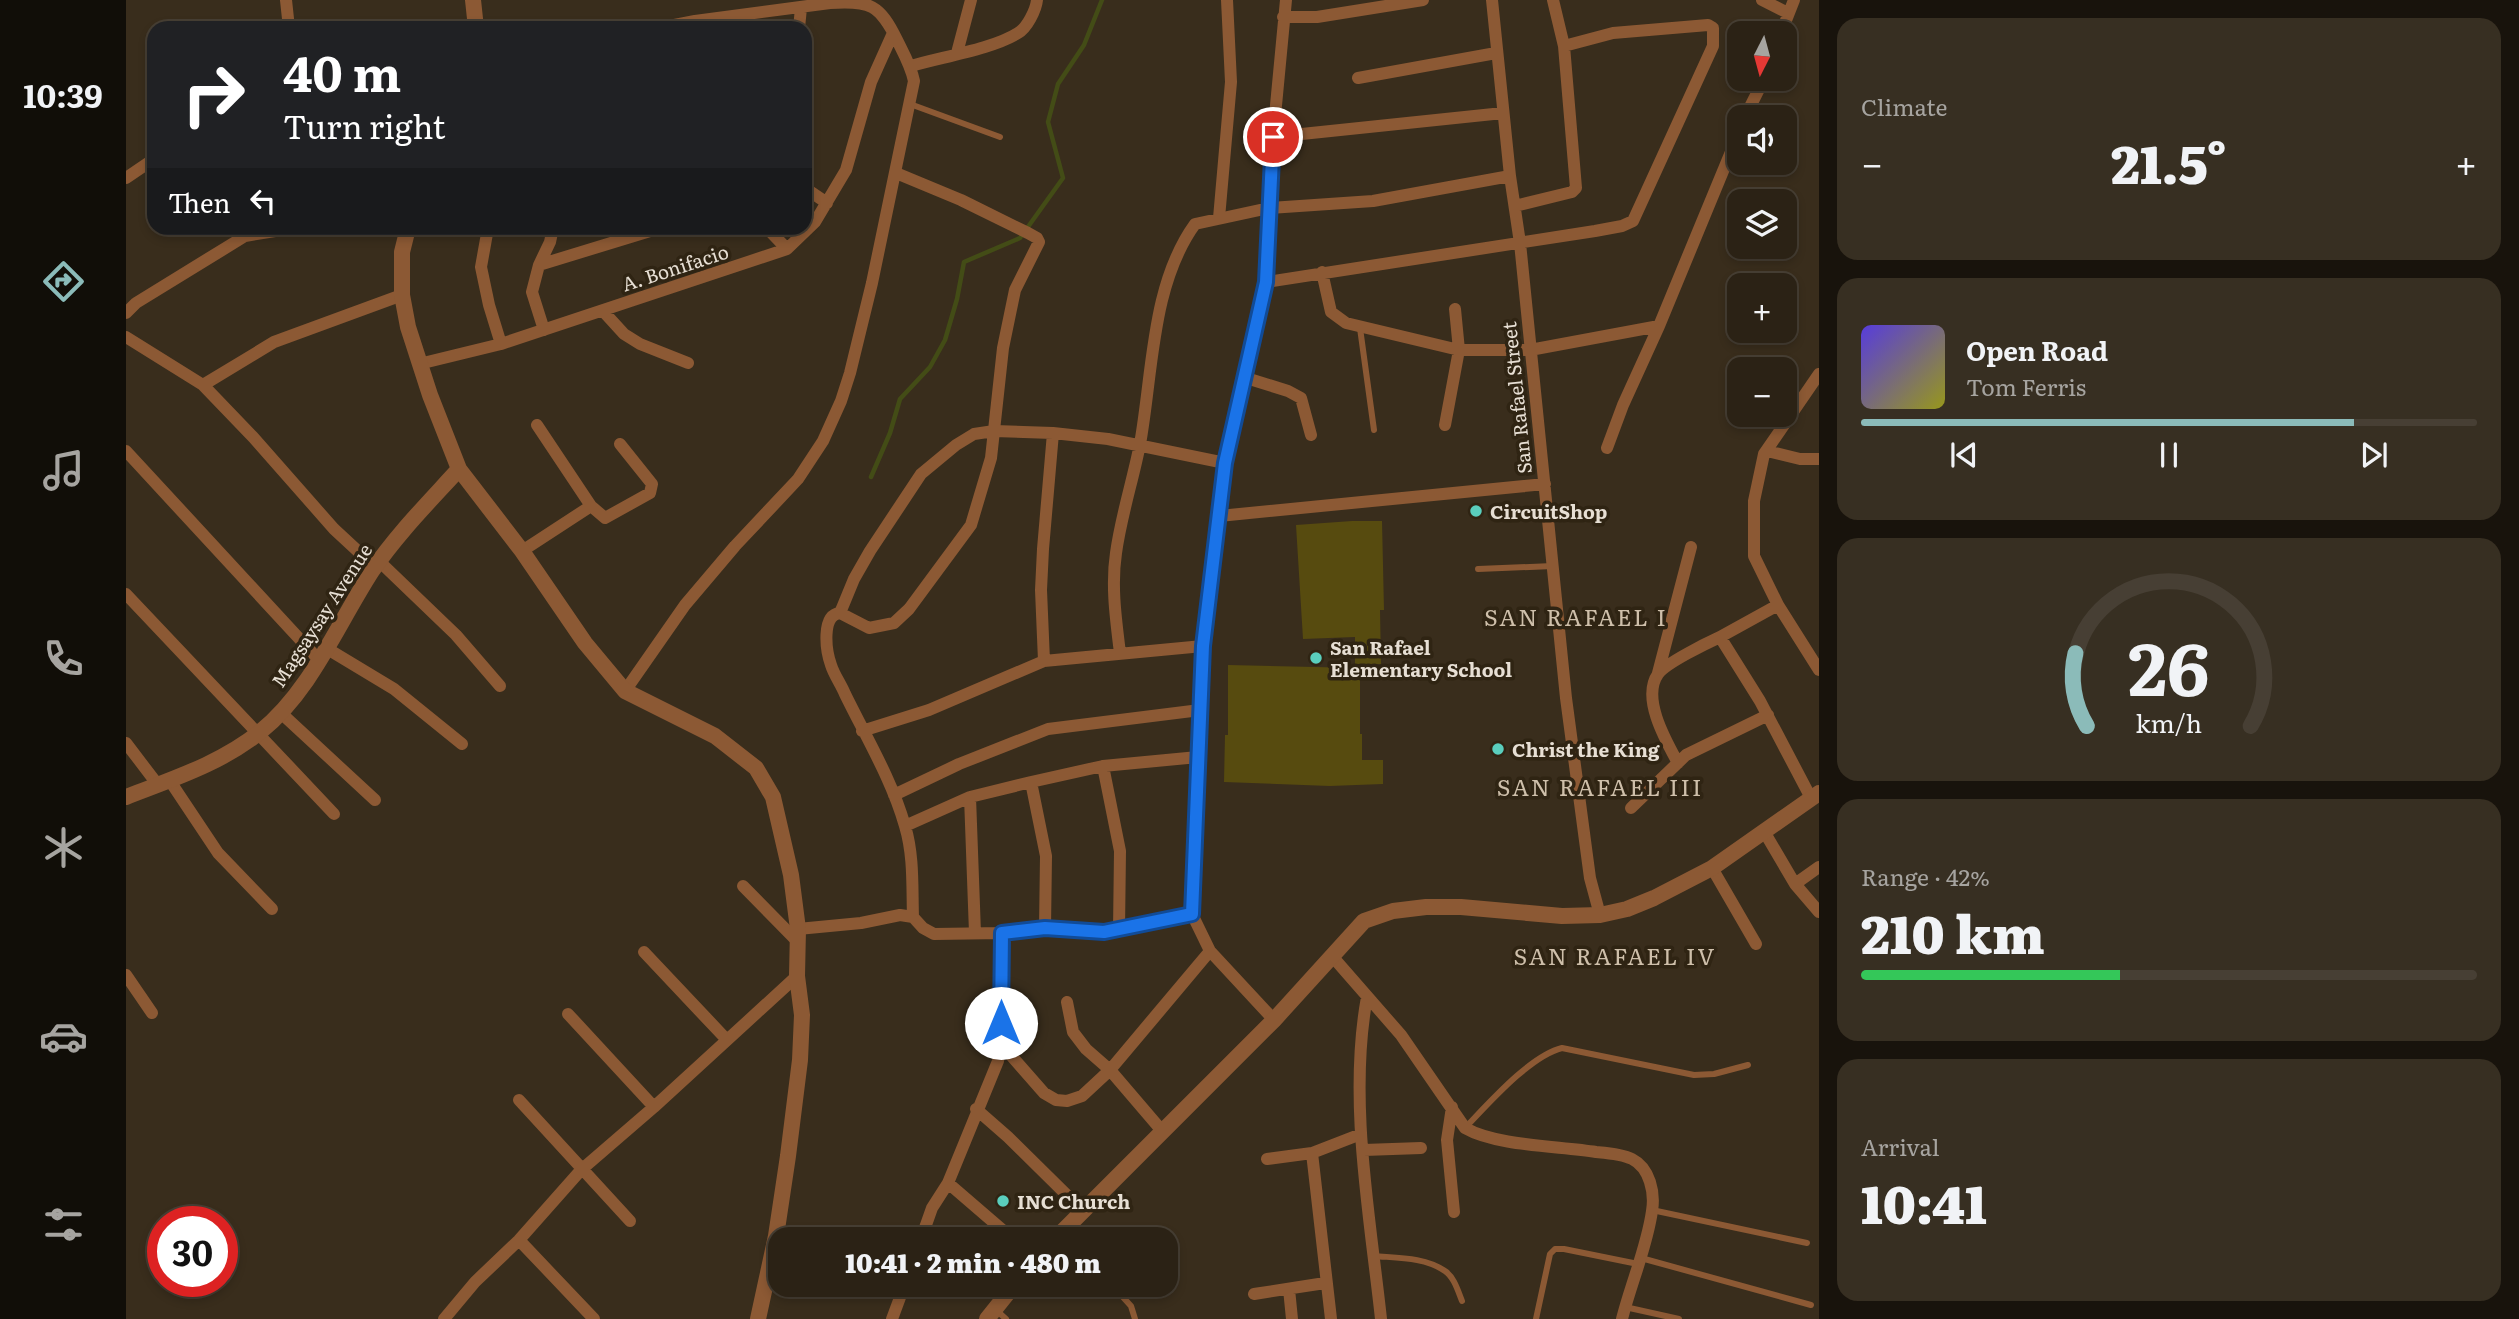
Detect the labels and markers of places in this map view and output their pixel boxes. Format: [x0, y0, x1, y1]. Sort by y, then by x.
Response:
pin [1243, 107, 1303, 167]
place label: CircuitShop [1490, 497, 1607, 525]
marker: CircuitShop [1468, 503, 1484, 519]
place label: San Rafael Elementary School [1330, 633, 1512, 683]
marker: San Rafael Elementary School [1308, 650, 1324, 666]
place label: Christ the King [1512, 735, 1660, 763]
marker: Christ the King [1490, 741, 1506, 757]
place label: INC Church [1017, 1187, 1130, 1215]
marker: INC Church [995, 1193, 1011, 1209]

